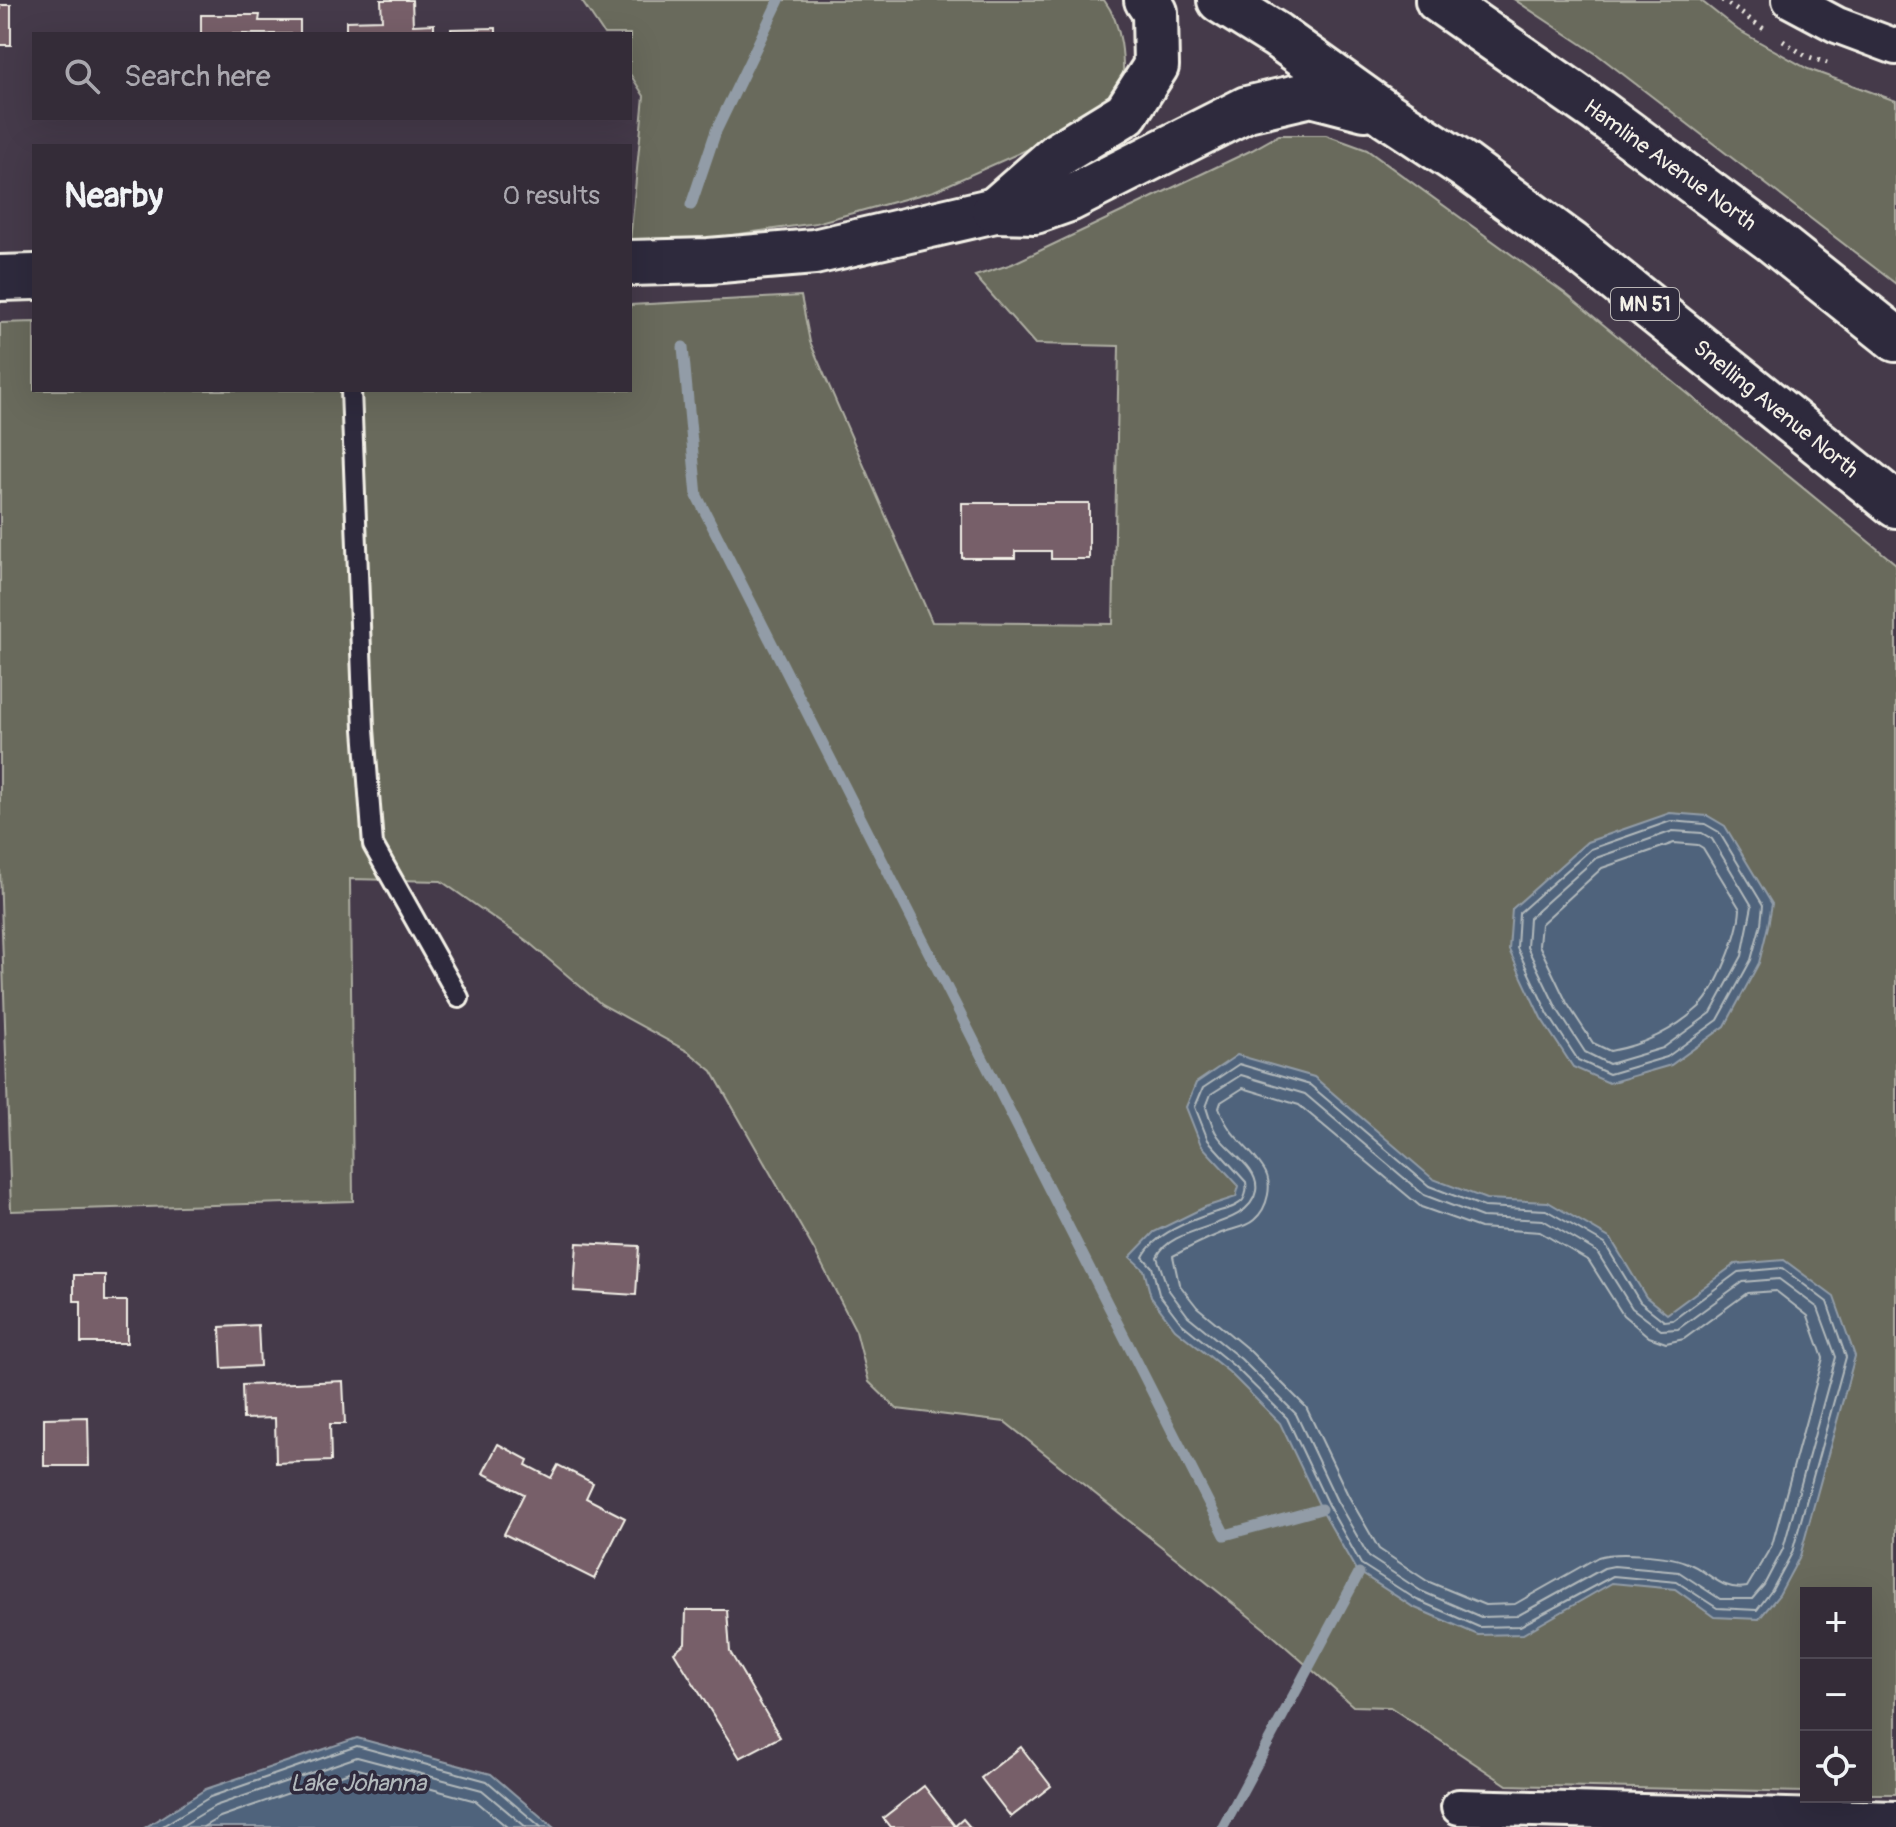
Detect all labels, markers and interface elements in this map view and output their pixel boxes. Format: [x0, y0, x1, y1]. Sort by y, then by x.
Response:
search box [32, 32, 632, 120]
icon: search [60, 54, 104, 98]
text: Search here [124, 58, 271, 95]
street label: Hamline Avenue North [1578, 93, 1762, 237]
text: Nearby [64, 175, 163, 218]
text: 0 results [503, 180, 600, 212]
road number: MN 51 [1611, 288, 1679, 320]
street label: Snelling Avenue North [1688, 334, 1864, 484]
map controls [1800, 1587, 1872, 1803]
button: + [1800, 1587, 1872, 1659]
button: − [1800, 1659, 1872, 1731]
button: locate [1800, 1731, 1872, 1803]
water label: Lake Johanna [290, 1769, 428, 1798]

